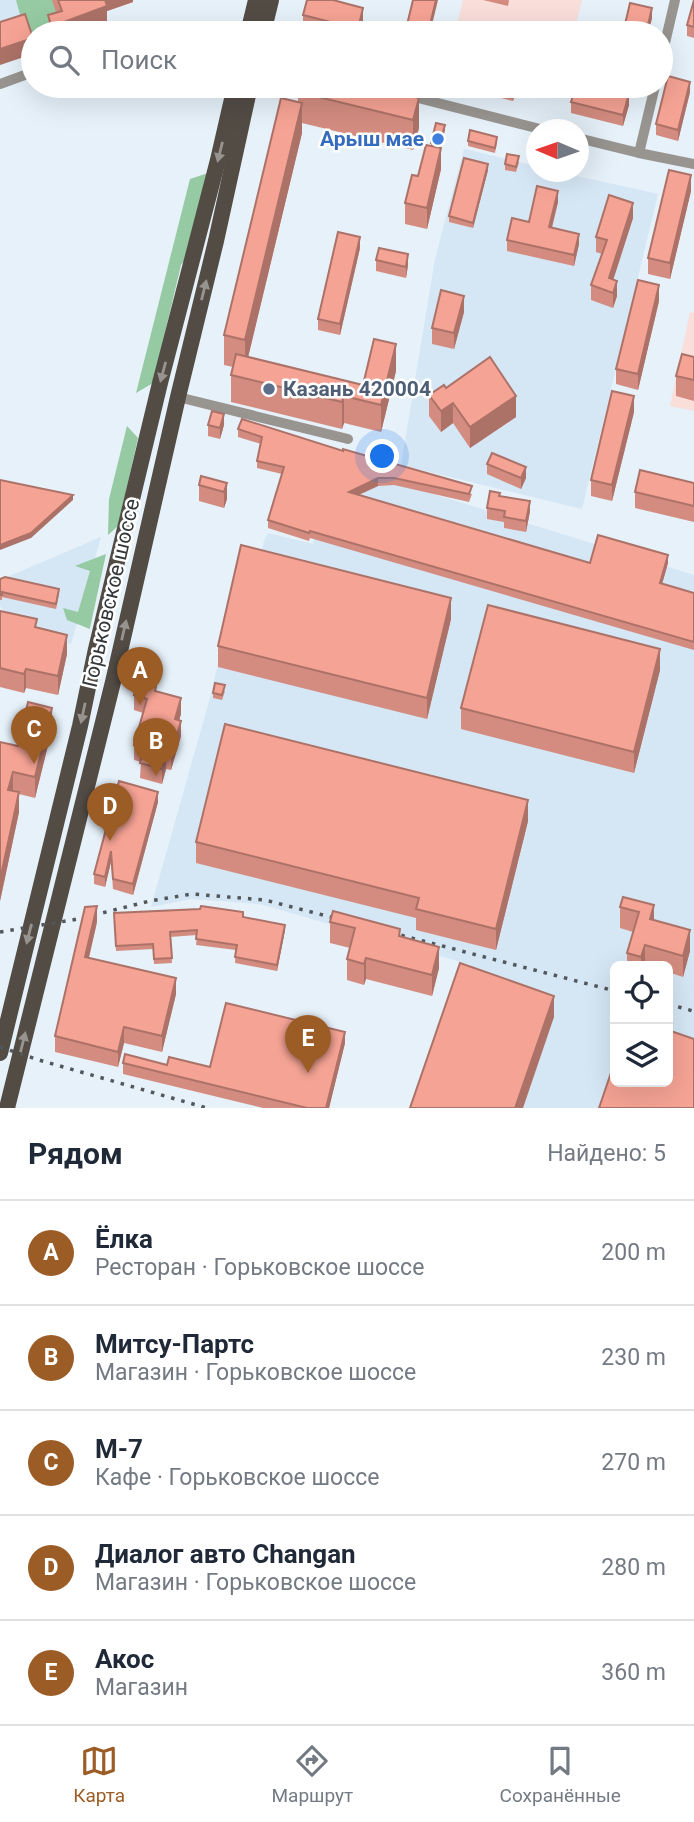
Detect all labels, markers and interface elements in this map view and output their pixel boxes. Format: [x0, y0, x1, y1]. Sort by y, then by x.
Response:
search box [21, 21, 673, 98]
icon: search [45, 41, 83, 79]
text: Поиск [101, 45, 177, 75]
north arrow [526, 119, 589, 182]
place label: Арыш мае [320, 127, 424, 151]
marker: Арыш мае [430, 131, 446, 147]
one-way arrow [214, 141, 225, 163]
one-way arrow [199, 279, 210, 301]
one-way arrow [157, 362, 168, 384]
place label: Казань 420004 [283, 377, 431, 401]
marker: Казань 420004 [261, 381, 277, 397]
your location [365, 439, 399, 473]
street label: Горьковское шоссе [78, 496, 144, 690]
one-way arrow [119, 619, 130, 641]
pin: A [117, 647, 163, 705]
one-way arrow [77, 702, 88, 724]
pin: C [11, 706, 57, 764]
pin: B [133, 718, 179, 776]
pin: D [87, 783, 133, 841]
one-way arrow [23, 923, 34, 945]
map controls [610, 961, 673, 1087]
button: locate [610, 961, 673, 1024]
pin: E [285, 1015, 331, 1073]
button: layers [610, 1024, 673, 1087]
one-way arrow [18, 1031, 29, 1053]
text: Рядом [28, 1136, 123, 1171]
text: Найдено: 5 [547, 1140, 666, 1167]
text: Ёлка [95, 1224, 153, 1254]
text: A [43, 1239, 59, 1266]
text: 200 m [601, 1239, 666, 1266]
text: Ресторан · Горьковское шоссе [95, 1254, 424, 1281]
text: Митсу-Партс [95, 1329, 254, 1359]
text: B [44, 1344, 58, 1371]
text: 230 m [601, 1344, 666, 1371]
text: Магазин · Горьковское шоссе [95, 1359, 416, 1386]
text: М-7 [95, 1434, 143, 1464]
text: C [43, 1449, 59, 1476]
text: 270 m [601, 1449, 666, 1476]
text: Кафе · Горьковское шоссе [95, 1464, 380, 1491]
text: Диалог авто Changan [95, 1539, 356, 1569]
text: D [44, 1554, 58, 1581]
text: 280 m [601, 1554, 666, 1581]
text: Магазин · Горьковское шоссе [95, 1569, 416, 1596]
text: Акос [95, 1644, 154, 1674]
text: E [45, 1659, 57, 1686]
text: 360 m [601, 1659, 666, 1686]
text: Магазин [95, 1674, 188, 1701]
tab: Карта [73, 1742, 125, 1807]
tab: Маршрут [271, 1742, 353, 1807]
tab: Сохранённые [500, 1742, 621, 1807]

